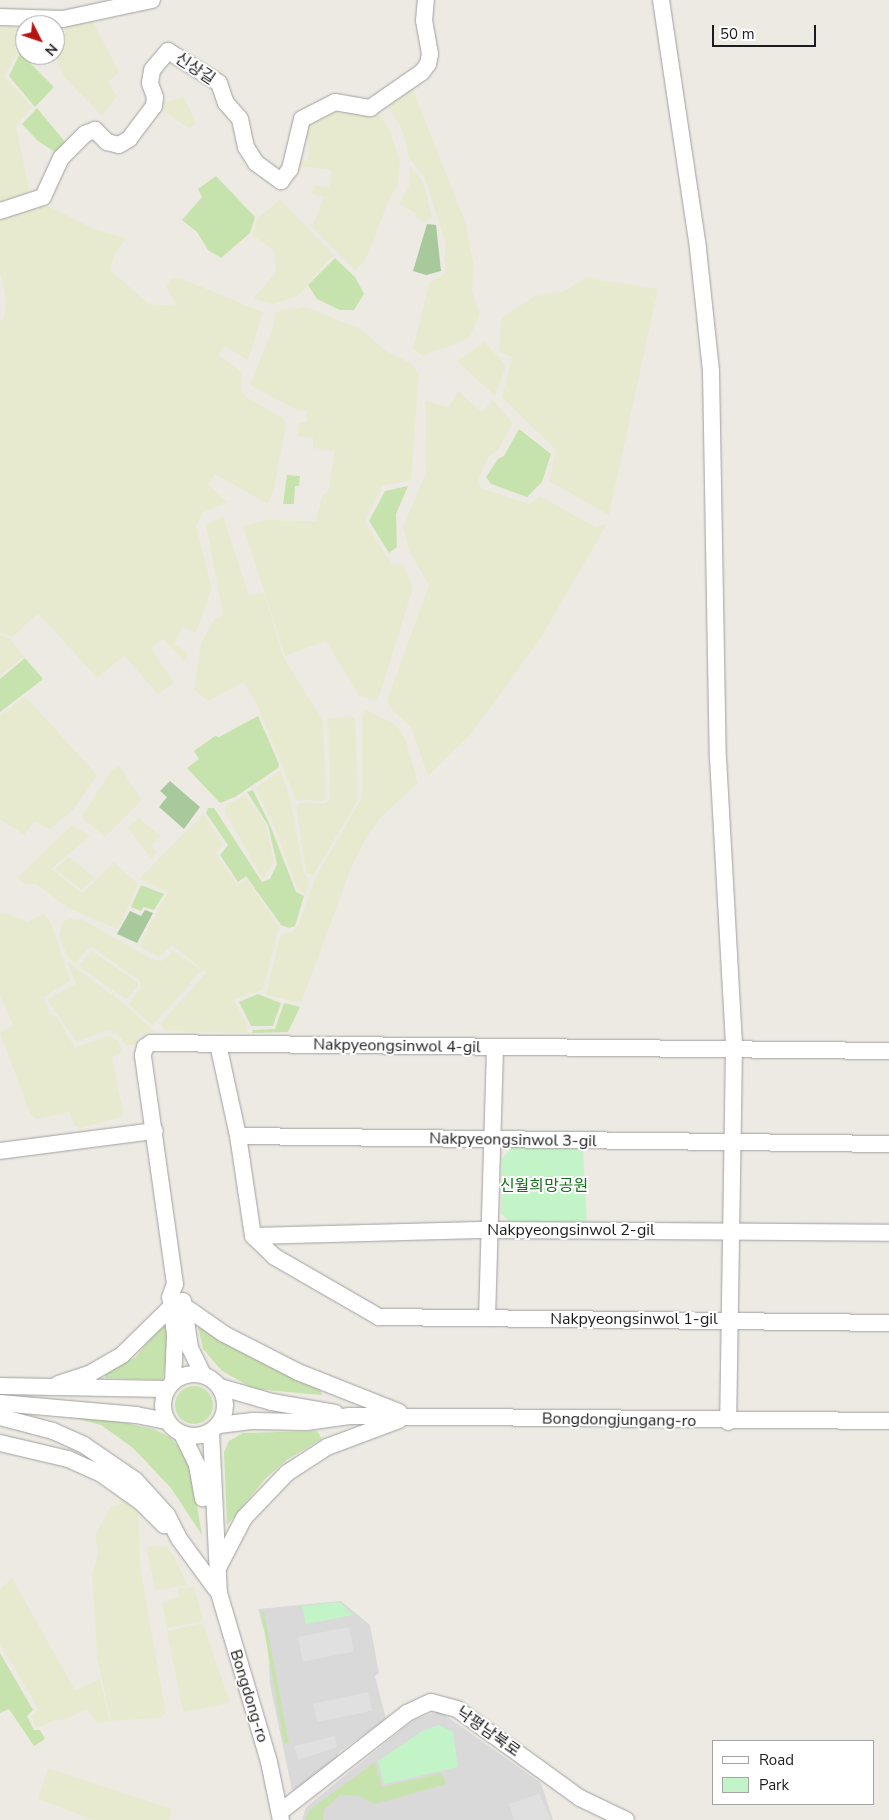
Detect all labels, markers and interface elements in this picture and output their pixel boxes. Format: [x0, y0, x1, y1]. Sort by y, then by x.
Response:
north arrow [15, 15, 65, 65]
scale bar [714, 15, 818, 47]
text: 50 m [720, 24, 755, 44]
text: N [40, 39, 62, 60]
street label: 신상길 [171, 49, 219, 89]
street label: Nakpyeongsinwol 4-gil [313, 1035, 481, 1057]
street label: Nakpyeongsinwol 3-gil [429, 1129, 597, 1151]
park label: 신월희망공원 [500, 1176, 588, 1196]
street label: Nakpyeongsinwol 2-gil [487, 1220, 655, 1240]
street label: Nakpyeongsinwol 1-gil [550, 1309, 718, 1329]
street label: Bongdongjungang-ro [542, 1409, 696, 1431]
street label: Bongdong-ro [226, 1647, 272, 1745]
street label: 낙평남북로 [452, 1703, 524, 1761]
legend [712, 1740, 874, 1805]
text: Road [759, 1750, 794, 1770]
text: Park [759, 1775, 789, 1795]

